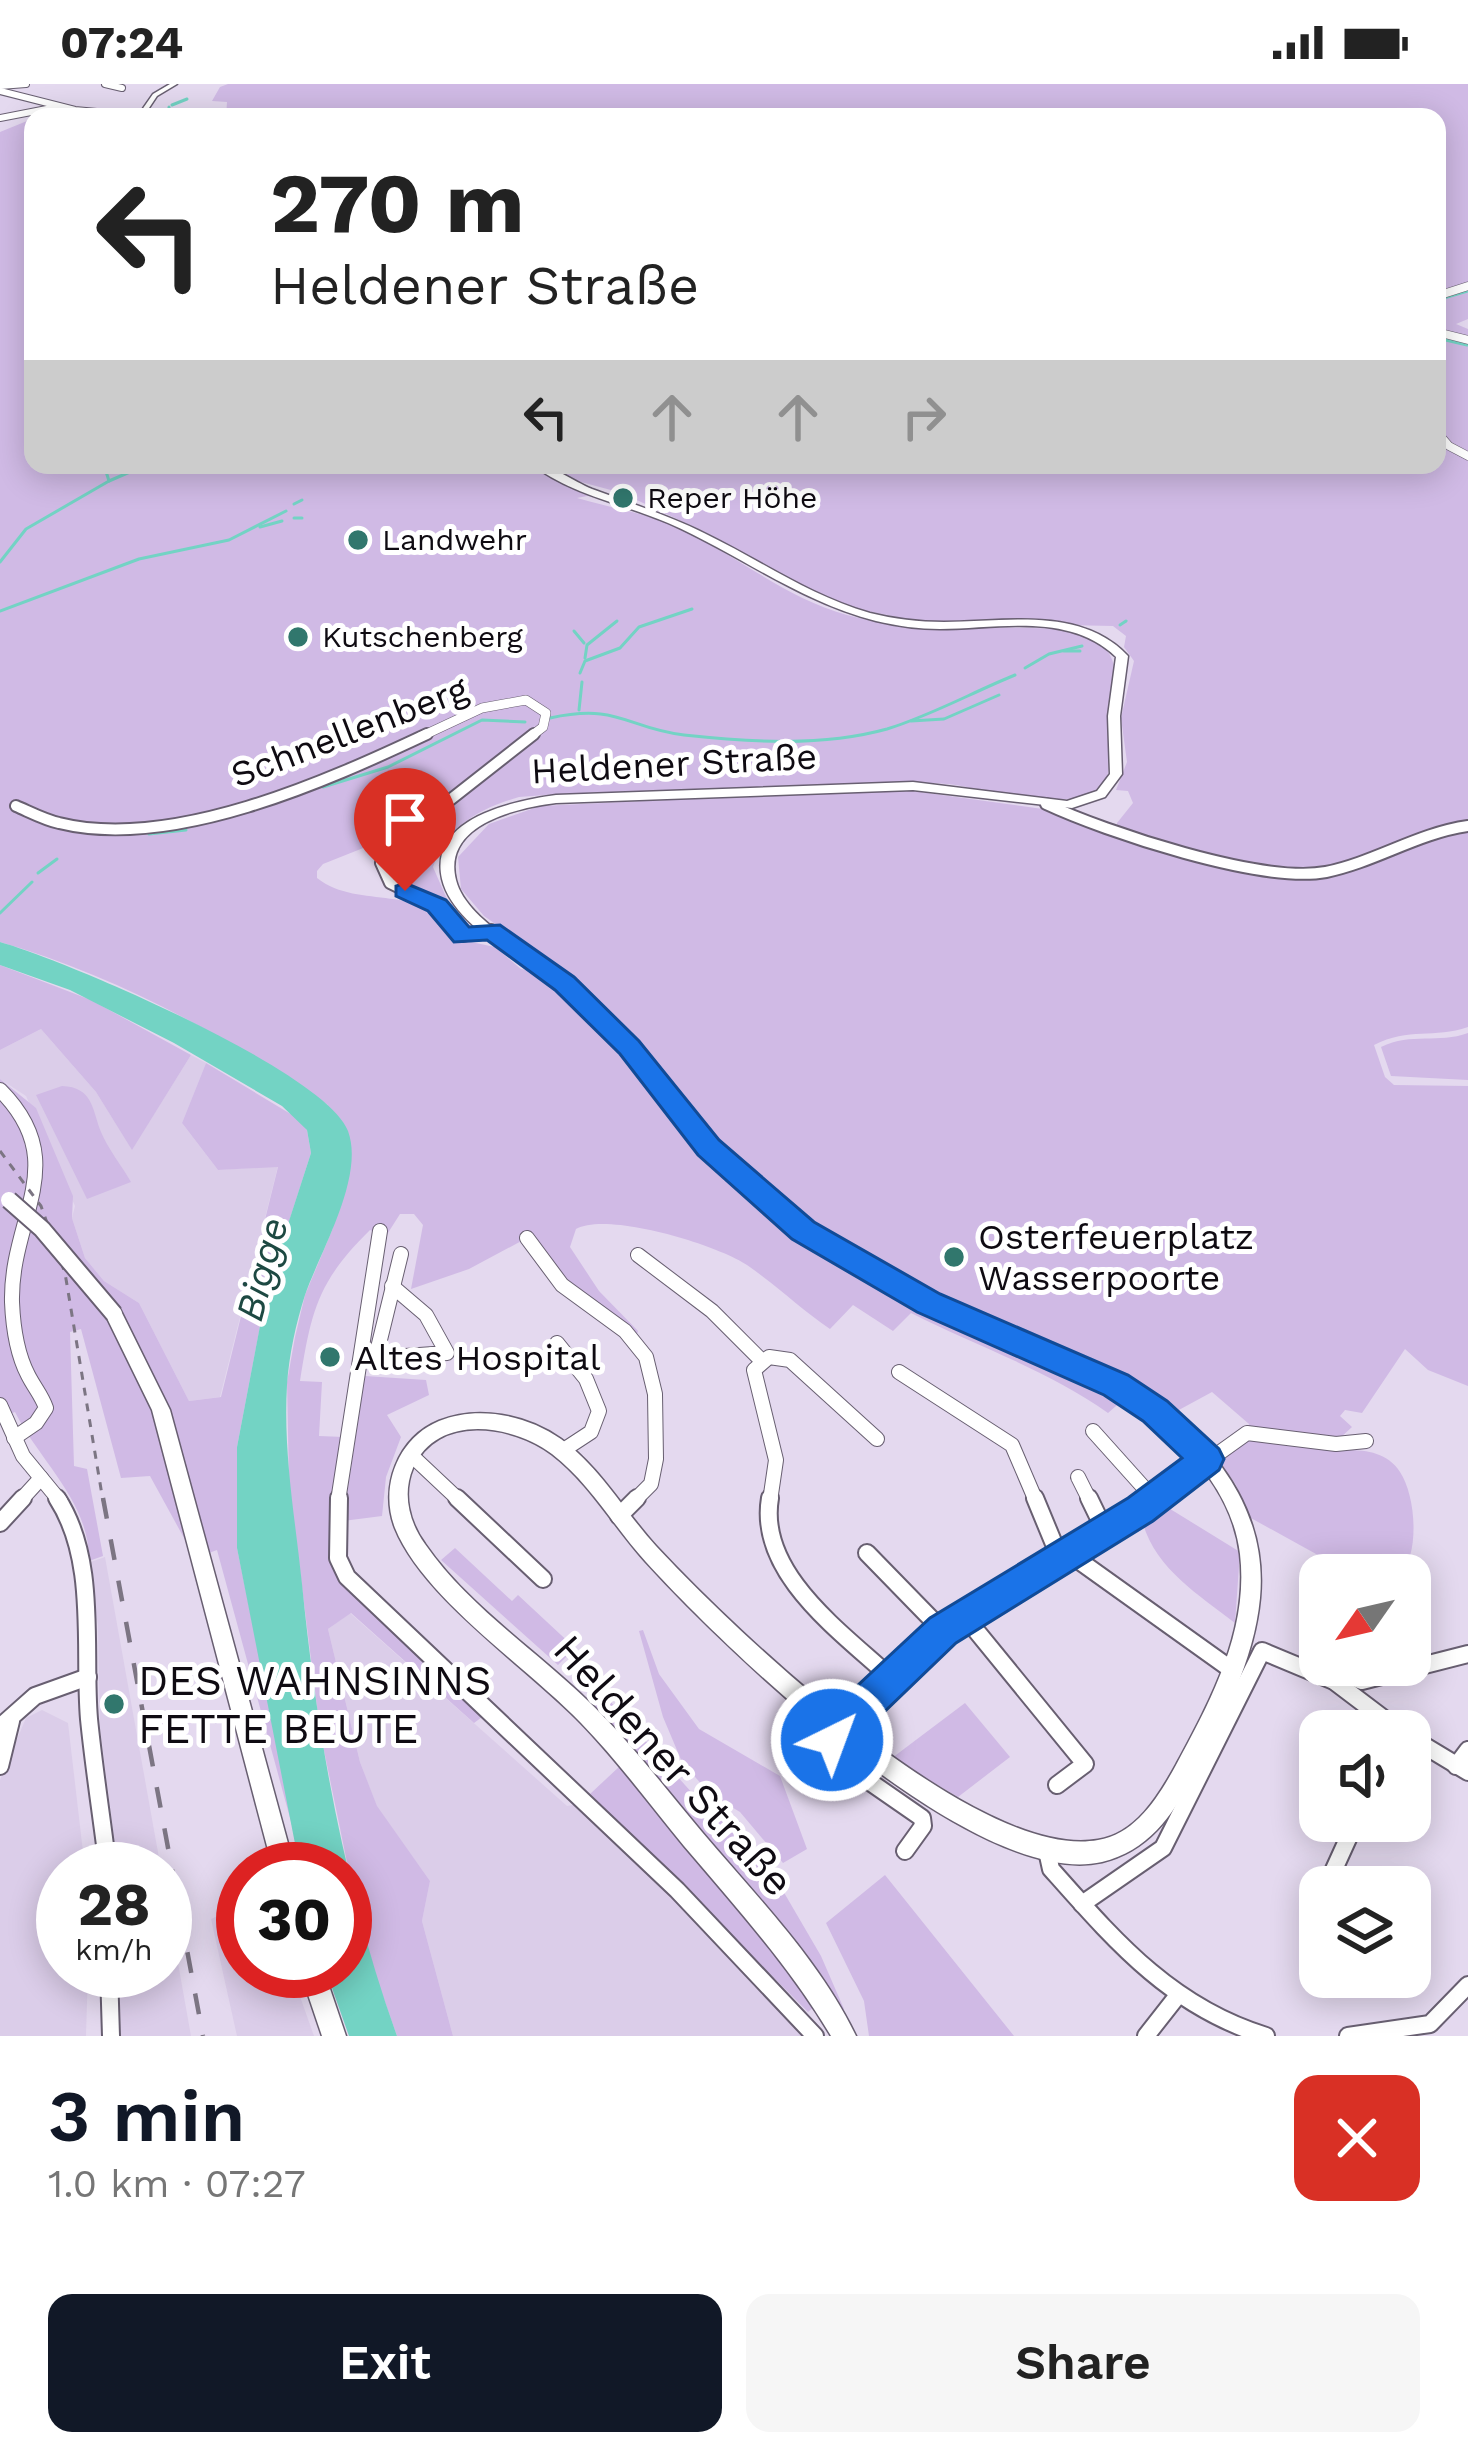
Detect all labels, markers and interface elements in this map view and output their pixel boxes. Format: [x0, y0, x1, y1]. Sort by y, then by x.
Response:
text: 07:24 [60, 16, 183, 69]
text: 270 m [270, 154, 525, 252]
icon: left [72, 156, 228, 312]
text: Heldener Straße [270, 254, 699, 317]
icon: left [513, 384, 579, 450]
icon: ahead [639, 384, 705, 450]
icon: ahead [765, 384, 831, 450]
icon: right [891, 384, 957, 450]
place label: Reper Höhe [647, 480, 817, 515]
marker: Reper Höhe [610, 485, 636, 511]
place label: Landwehr [382, 522, 527, 557]
marker: Landwehr [345, 527, 371, 553]
place label: Kutschenberg [322, 619, 523, 654]
marker: Kutschenberg [285, 624, 311, 650]
street label: Schnellenberg [225, 667, 474, 796]
street label: Heldener Straße [530, 736, 818, 792]
pin [354, 768, 456, 891]
icon: arrive [372, 786, 438, 852]
water label: Bigge [226, 1212, 297, 1326]
place label: Osterfeuerplatz Wasserpoorte [978, 1216, 1254, 1299]
marker: Osterfeuerplatz Wasserpoorte [941, 1244, 967, 1270]
place label: Altes Hospital [354, 1337, 601, 1379]
marker: Altes Hospital [317, 1344, 343, 1370]
north arrow [1299, 1554, 1431, 1686]
map controls [1299, 1554, 1431, 1998]
street label: Heldener Straße [544, 1625, 804, 1906]
place label: DES WAHNSINNS FETTE BEUTE [138, 1656, 491, 1753]
position arrow [769, 1677, 895, 1803]
marker: DES WAHNSINNS FETTE BEUTE [101, 1691, 127, 1717]
button: sound [1299, 1710, 1431, 1842]
speed limit sign: 30 [216, 1842, 372, 1998]
button: layers [1299, 1866, 1431, 1998]
text: 28 [77, 1869, 151, 1940]
text: km/h [75, 1932, 153, 1967]
text: 3 min [48, 2074, 245, 2158]
button: close [1294, 2075, 1420, 2201]
text: 1.0 km · 07:27 [48, 2161, 306, 2206]
button: Exit [48, 2294, 722, 2432]
button: Share [746, 2294, 1420, 2432]

